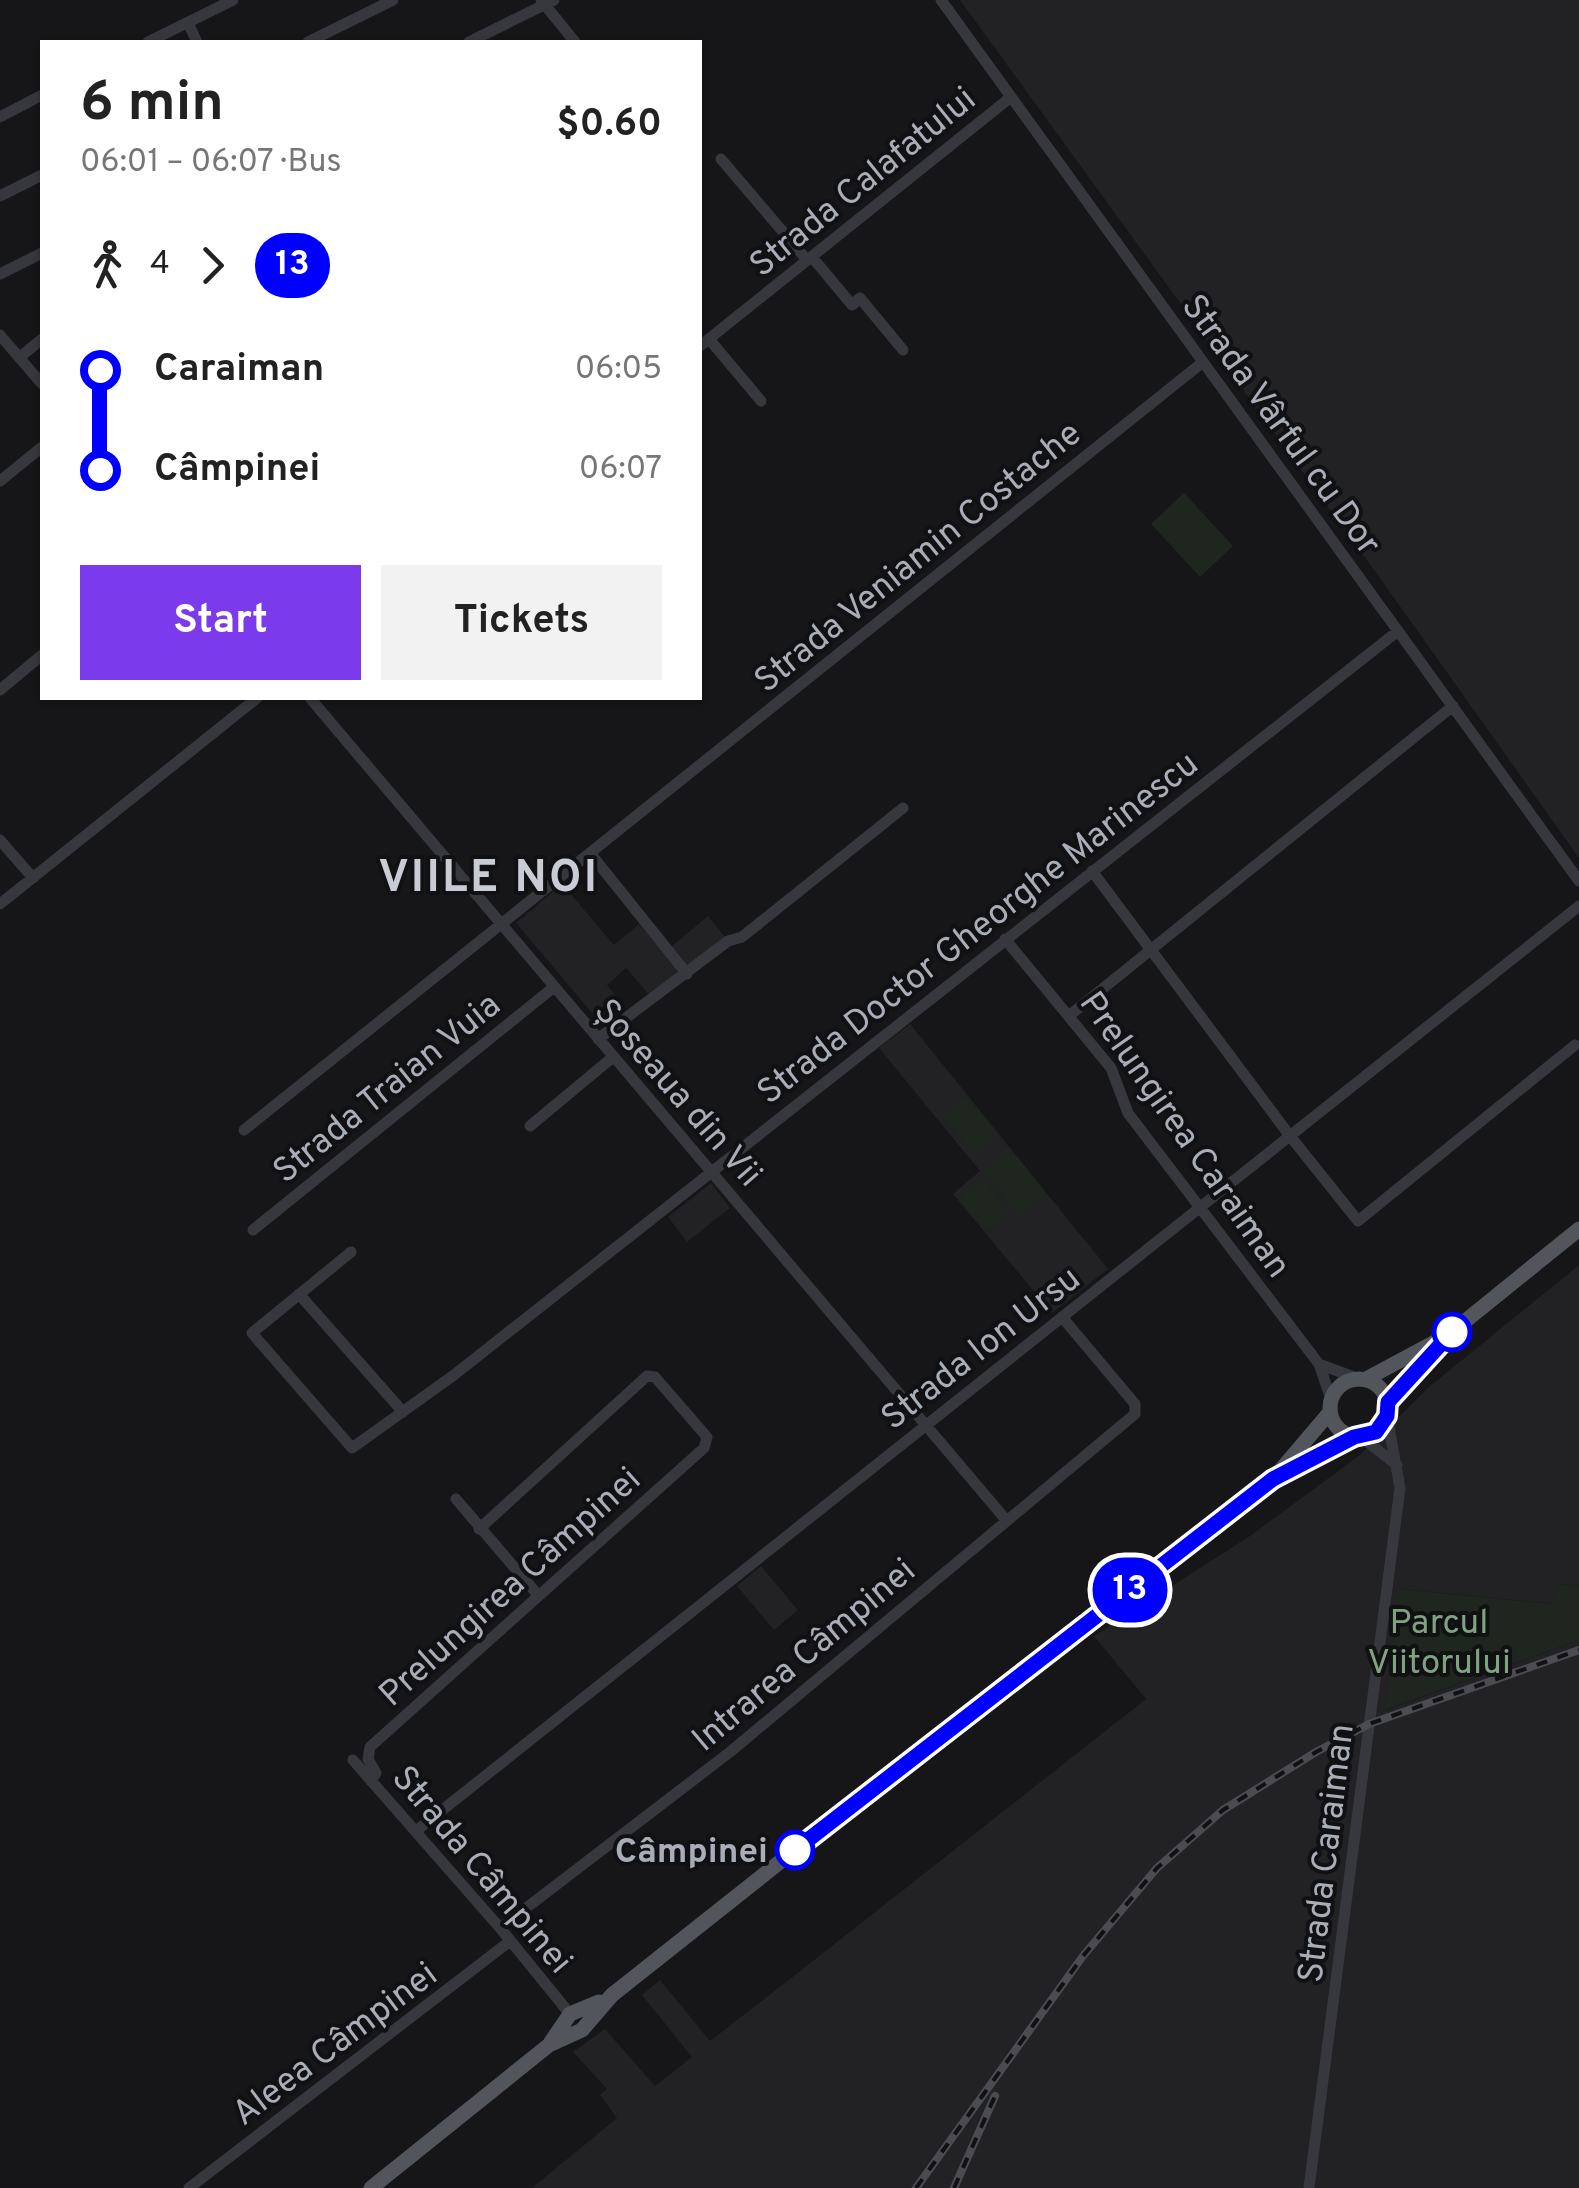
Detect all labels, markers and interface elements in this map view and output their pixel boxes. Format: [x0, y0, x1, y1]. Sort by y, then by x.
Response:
text: 6 min [80, 70, 224, 140]
street label: Strada Calafatului [742, 79, 986, 288]
text: $0.60 [557, 101, 662, 150]
text: 06:01 – 06:07 · Bus [80, 143, 342, 183]
icon: walk [80, 238, 135, 293]
icon: forward [185, 238, 240, 293]
text: 13 [275, 243, 310, 287]
text: 4 [150, 245, 170, 285]
street label: Strada Vârful cu Dor [1170, 287, 1389, 565]
text: Caraiman [154, 346, 324, 395]
text: 06:05 [575, 350, 662, 390]
street label: Strada Veniamin Costache [746, 413, 1091, 704]
text: Câmpinei [154, 446, 320, 495]
text: 06:07 [579, 450, 662, 490]
button: Start [80, 565, 361, 680]
button: Tickets [381, 565, 662, 680]
street label: Strada Doctor Gheorghe Marinescu [749, 743, 1208, 1115]
district label: VIILE NOI [378, 851, 600, 908]
street label: Strada Traian Vuia [265, 984, 510, 1194]
street label: Prelungirea Caraiman [1068, 984, 1299, 1287]
street label: Șoseaua din Vii [583, 991, 770, 1197]
street label: Strada Ion Ursu [873, 1258, 1090, 1441]
unlabelled marker [1433, 1313, 1471, 1351]
street label: Prelungirea Câmpinei [371, 1459, 651, 1717]
street label: Intrarea Câmpinei [684, 1550, 926, 1763]
line badge: 13 [1085, 1558, 1175, 1622]
text: 13 [1113, 1568, 1147, 1612]
park label: Parcul Viitorului [1367, 1602, 1511, 1686]
street label: Strada Caraiman [1290, 1721, 1366, 1985]
street label: Strada Câmpinei [381, 1758, 581, 1984]
place label: Câmpinei [615, 1831, 768, 1875]
marker: Câmpinei [776, 1831, 814, 1869]
street label: Aleea Câmpinei [225, 1954, 447, 2137]

